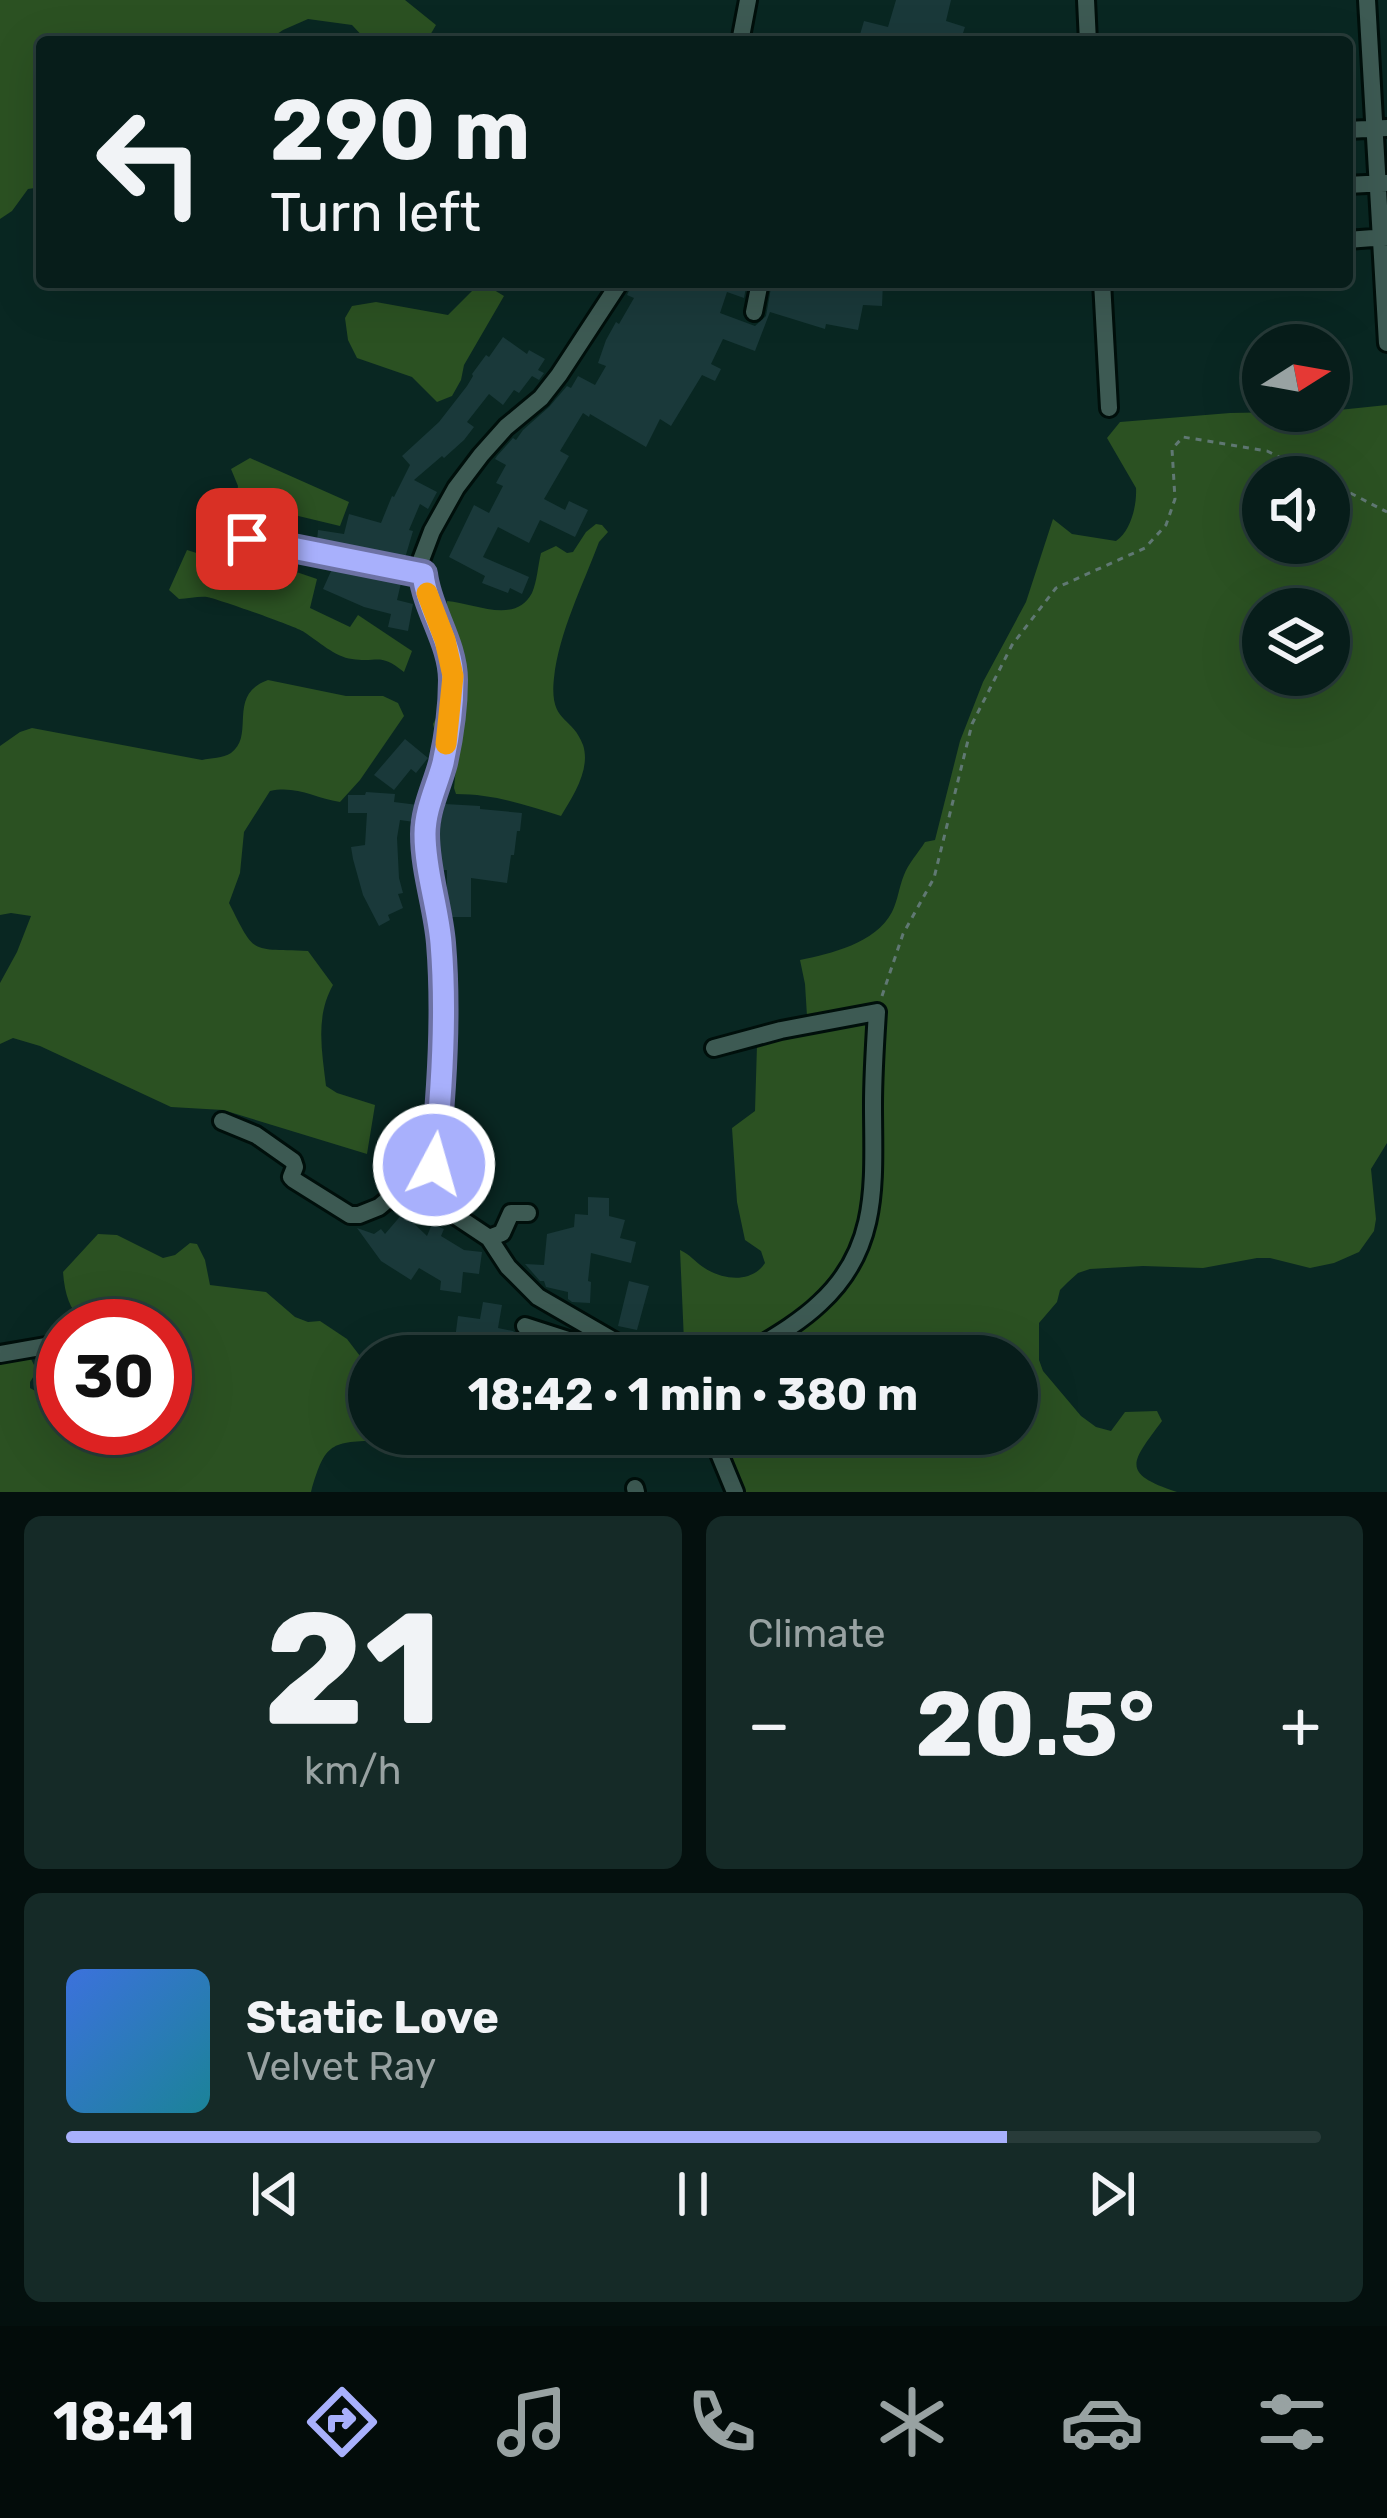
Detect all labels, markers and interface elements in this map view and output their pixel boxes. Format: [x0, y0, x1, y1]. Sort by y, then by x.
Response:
text: 290 m [270, 80, 530, 180]
icon: left [72, 84, 228, 240]
text: Turn left [270, 181, 481, 245]
north arrow [1242, 324, 1350, 432]
map controls [1242, 324, 1350, 696]
button: sound [1242, 456, 1350, 564]
pin [196, 488, 298, 590]
icon: arrive [214, 506, 280, 572]
button: layers [1242, 588, 1350, 696]
position arrow [371, 1102, 497, 1228]
speed limit sign: 30 [36, 1299, 192, 1455]
text: 18:42 · 1 min · 380 m [468, 1368, 918, 1421]
text: 21 [263, 1577, 442, 1762]
text: Climate [748, 1611, 886, 1657]
text: 20.5° [915, 1671, 1155, 1778]
text: − [748, 1685, 790, 1764]
text: + [1280, 1685, 1321, 1764]
text: km/h [304, 1748, 401, 1794]
text: Static Love [246, 1991, 499, 2044]
text: Velvet Ray [246, 2044, 436, 2090]
icon: previous [242, 2161, 308, 2227]
icon: pause [660, 2161, 726, 2227]
icon: next [1079, 2161, 1145, 2227]
icon: directions [300, 2380, 384, 2464]
icon: music [490, 2380, 574, 2464]
icon: phone [680, 2380, 764, 2464]
icon: climate [870, 2380, 954, 2464]
icon: car [1060, 2380, 1144, 2464]
icon: filters [1250, 2380, 1334, 2464]
text: 18:41 [53, 2390, 195, 2454]

